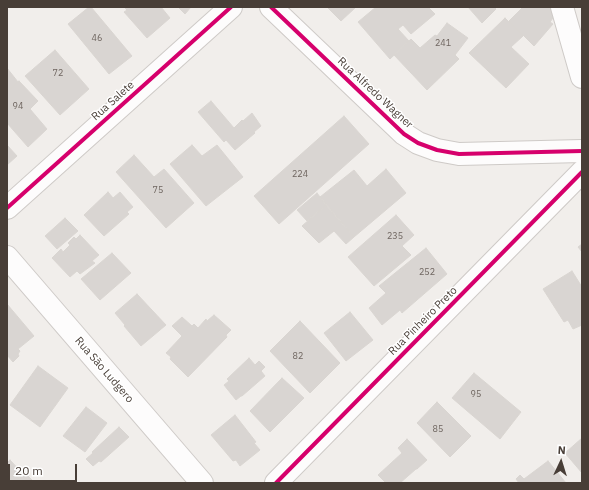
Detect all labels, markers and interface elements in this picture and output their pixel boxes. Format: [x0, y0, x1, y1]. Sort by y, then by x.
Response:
house number: 46 [92, 33, 102, 43]
house number: 241 [435, 38, 451, 48]
street label: Rua Alfredo Wagner [335, 55, 415, 131]
house number: 72 [53, 68, 63, 78]
street label: Rua Salete [89, 78, 137, 124]
house number: 94 [13, 101, 23, 111]
house number: 224 [292, 169, 308, 179]
house number: 75 [153, 185, 163, 195]
house number: 235 [387, 231, 403, 241]
house number: 252 [419, 267, 435, 277]
street label: Rua Pinheiro Preto [386, 284, 460, 358]
street label: Rua São Ludgero [72, 334, 136, 406]
house number: 82 [293, 351, 303, 361]
house number: 95 [471, 389, 481, 399]
house number: 85 [433, 424, 443, 434]
north arrow [541, 442, 581, 482]
text: N [557, 443, 566, 457]
scale bar [10, 456, 79, 482]
text: 20 m [15, 463, 43, 478]

